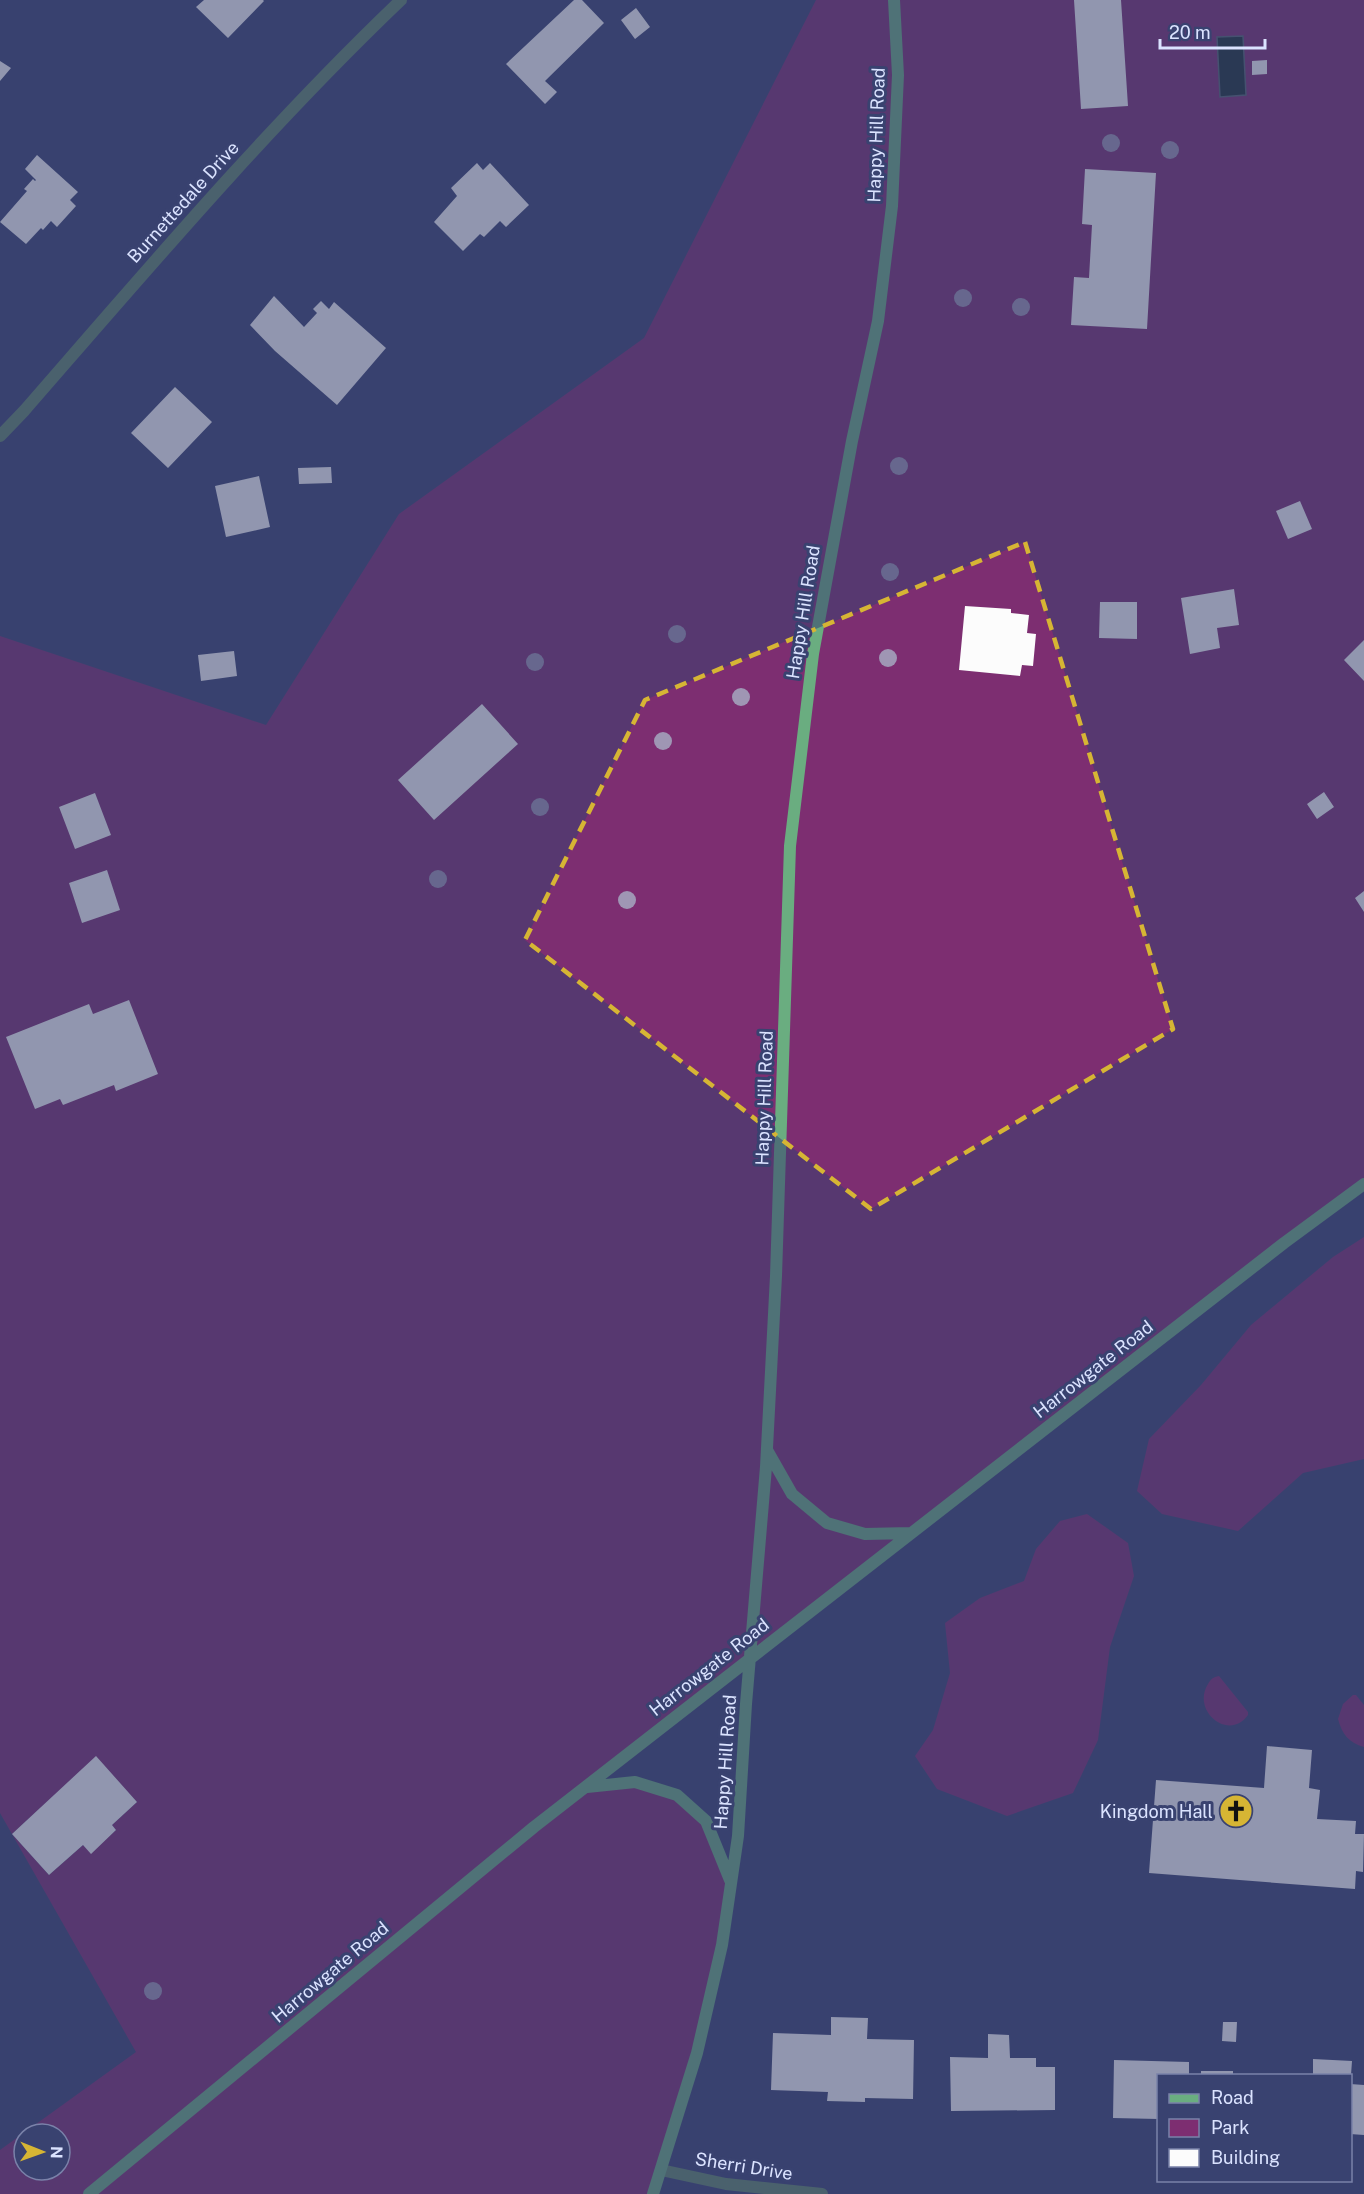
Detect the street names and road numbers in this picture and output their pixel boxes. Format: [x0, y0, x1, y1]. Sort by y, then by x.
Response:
street label: Happy Hill Road [863, 67, 889, 203]
street label: Burnettedale Drive [123, 137, 243, 267]
street label: Happy Hill Road [782, 544, 824, 680]
street label: Happy Hill Road [751, 1030, 777, 1166]
street label: Harrowgate Road [1029, 1316, 1157, 1422]
street label: Harrowgate Road [645, 1614, 773, 1720]
street label: Happy Hill Road [710, 1694, 740, 1830]
street label: Harrowgate Road [267, 1917, 393, 2027]
street label: Sherri Drive [694, 2148, 794, 2184]

